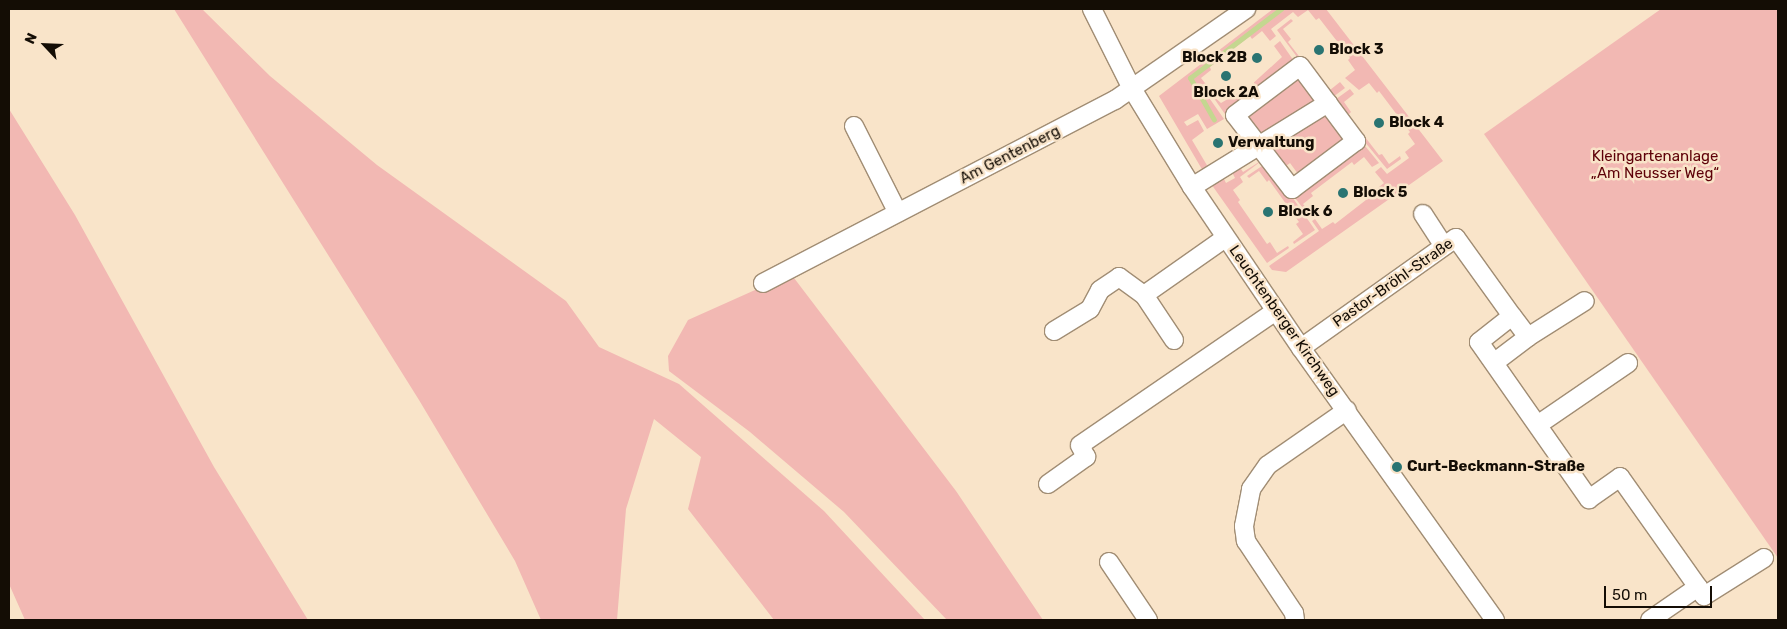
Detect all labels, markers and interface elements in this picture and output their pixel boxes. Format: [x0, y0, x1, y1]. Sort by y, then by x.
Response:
north arrow [20, 20, 70, 70]
text: N [21, 30, 41, 47]
place label: Block 3 [1329, 41, 1384, 59]
marker: Block 3 [1313, 44, 1325, 56]
place label: Block 2B [1182, 49, 1247, 67]
marker: Block 2B [1251, 52, 1263, 64]
marker: Block 2A [1220, 70, 1232, 82]
place label: Block 2A [1193, 84, 1259, 102]
place label: Block 4 [1389, 114, 1444, 132]
marker: Block 4 [1373, 117, 1385, 129]
street label: Am Gentenberg [957, 122, 1063, 188]
place label: Verwaltung [1228, 134, 1315, 152]
marker: Verwaltung [1212, 137, 1224, 149]
park label: Kleingartenanlage „Am Neusser Weg“ [1591, 147, 1719, 182]
place label: Block 5 [1353, 184, 1408, 202]
marker: Block 5 [1337, 187, 1349, 199]
place label: Block 6 [1278, 203, 1333, 221]
marker: Block 6 [1262, 206, 1274, 218]
street label: Pastor-Bröhl-Straße [1330, 235, 1456, 331]
street label: Leuchtenberger Kirchweg [1225, 242, 1343, 400]
place label: Curt-Beckmann-Straße [1407, 458, 1585, 476]
marker: Curt-Beckmann-Straße [1391, 461, 1403, 473]
scale bar [1607, 576, 1714, 608]
text: 50 m [1612, 586, 1647, 604]

